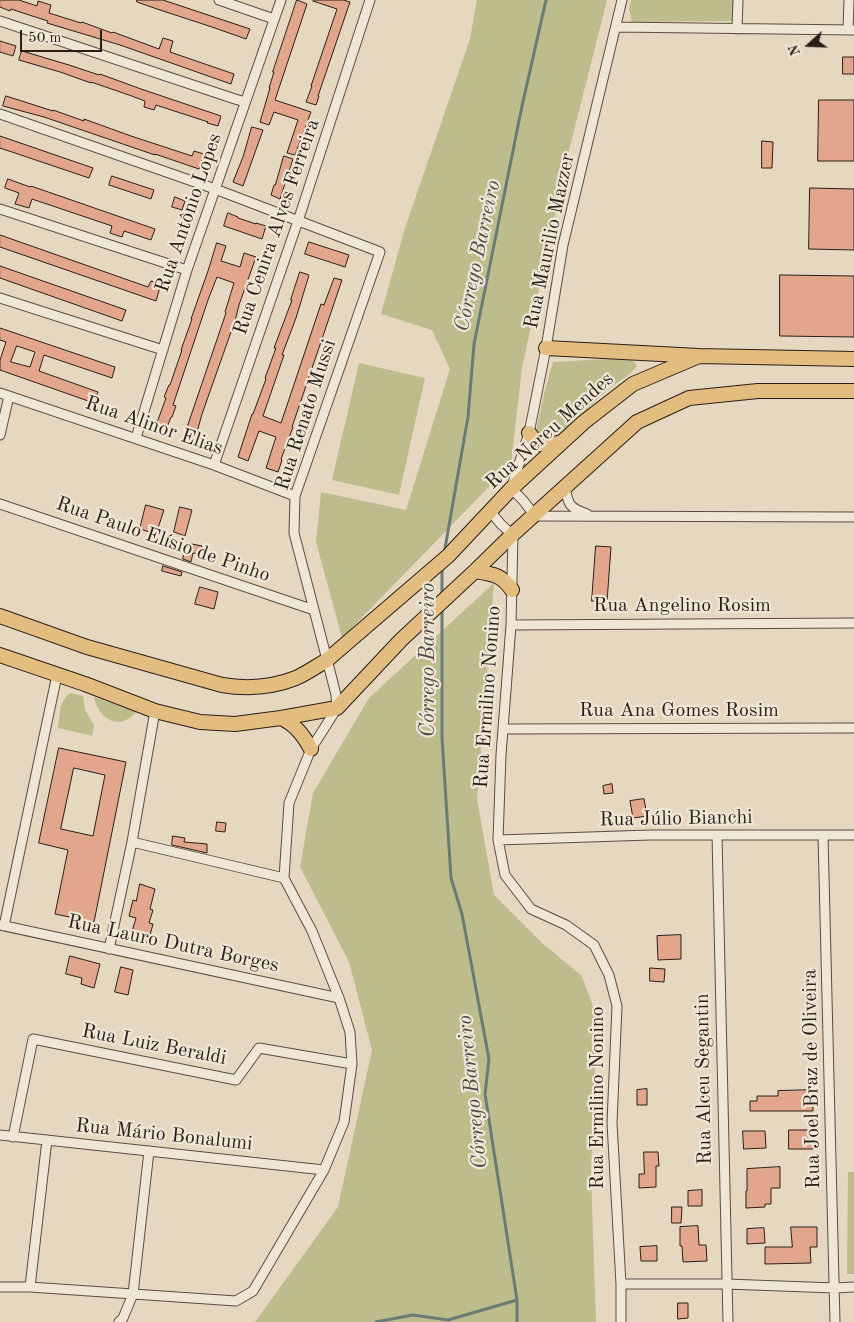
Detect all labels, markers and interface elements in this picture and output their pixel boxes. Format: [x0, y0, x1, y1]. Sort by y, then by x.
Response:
scale bar [22, 20, 105, 52]
north arrow [784, 20, 834, 70]
text: 50 m [28, 31, 62, 46]
text: N [786, 43, 803, 58]
street label: Rua Cenira Alves Ferreira [229, 116, 325, 338]
street label: Rua Antônio Lopes [151, 130, 227, 296]
street label: Rua Maurilio Mazzer [520, 151, 580, 331]
water label: Córrego Barreiro [450, 178, 506, 334]
street label: Rua Renato Mussi [270, 336, 342, 494]
street label: Rua Nereu Mendes [481, 367, 619, 495]
street label: Rua Alinor Elias [82, 391, 226, 461]
street label: Rua Paulo Elísio de Pinho [53, 492, 273, 588]
water label: Córrego Barreiro [415, 583, 441, 737]
street label: Rua Angelino Rosim [593, 594, 771, 618]
street label: Rua Ermilino Nonino [470, 605, 506, 789]
street label: Rua Ana Gomes Rosim [579, 699, 779, 723]
street label: Rua Júlio Bianchi [599, 806, 753, 832]
street label: Rua Lauro Dutra Borges [65, 910, 281, 978]
street label: Rua Joel Braz de Oliveira [798, 969, 826, 1189]
street label: Rua Alceu Segantin [691, 993, 717, 1165]
street label: Rua Ermilino Nonino [586, 1006, 610, 1190]
water label: Córrego Barreiro [452, 1014, 494, 1170]
street label: Rua Luiz Beraldi [80, 1019, 228, 1071]
street label: Rua Mário Bonalumi [74, 1114, 254, 1156]

